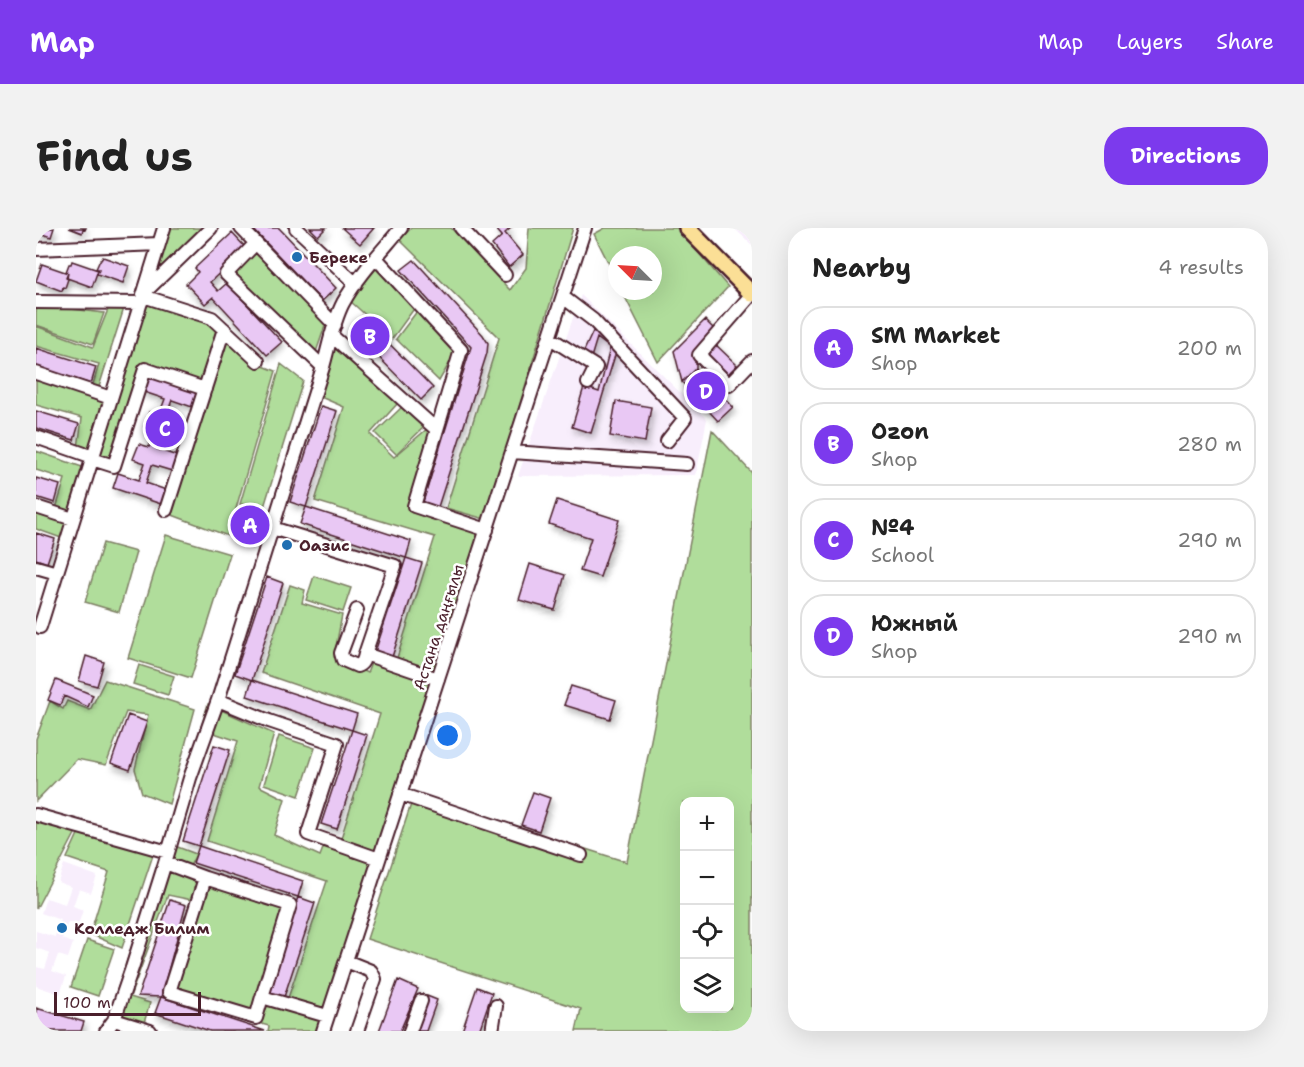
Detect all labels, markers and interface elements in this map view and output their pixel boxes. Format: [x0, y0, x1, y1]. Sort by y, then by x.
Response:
text: Map [30, 23, 95, 61]
text: Map [1038, 28, 1083, 56]
text: Layers [1116, 28, 1183, 56]
text: Share [1216, 28, 1274, 56]
button: Directions [1104, 127, 1268, 185]
text: Find us [36, 128, 193, 184]
north arrow [608, 246, 662, 300]
place label: Береке [309, 247, 368, 268]
marker: Береке [290, 250, 304, 264]
text: Nearby [812, 250, 911, 285]
text: 4 results [1158, 254, 1244, 280]
pin: B [350, 314, 390, 358]
text: SM Market [871, 321, 1000, 350]
text: A [826, 335, 841, 361]
text: 200 m [1177, 335, 1242, 361]
text: Shop [871, 350, 918, 376]
pin: D [686, 368, 726, 414]
pin: C [146, 406, 184, 450]
text: Ozon [871, 417, 929, 446]
text: B [827, 431, 840, 457]
text: 280 m [1177, 431, 1242, 457]
text: Shop [871, 446, 918, 472]
pin: A [230, 502, 270, 548]
text: №4 [871, 513, 914, 542]
text: C [827, 527, 840, 553]
text: 290 m [1177, 527, 1242, 553]
place label: Оазис [299, 535, 350, 556]
marker: Оазис [280, 538, 294, 552]
text: School [871, 542, 934, 568]
street label: Астана даңғылы [408, 562, 469, 693]
text: Южный [871, 609, 958, 638]
text: D [826, 623, 841, 649]
text: 290 m [1177, 623, 1242, 649]
text: Shop [871, 638, 918, 664]
your location [433, 721, 462, 750]
map controls [680, 797, 734, 1013]
button: + [680, 797, 734, 851]
button: − [680, 851, 734, 905]
button: locate [680, 905, 734, 959]
place label: Колледж Билим [74, 918, 210, 939]
marker: Колледж Билим [55, 921, 69, 935]
button: layers [680, 959, 734, 1013]
scale bar [54, 989, 201, 1016]
text: 100 m [63, 992, 111, 1013]

